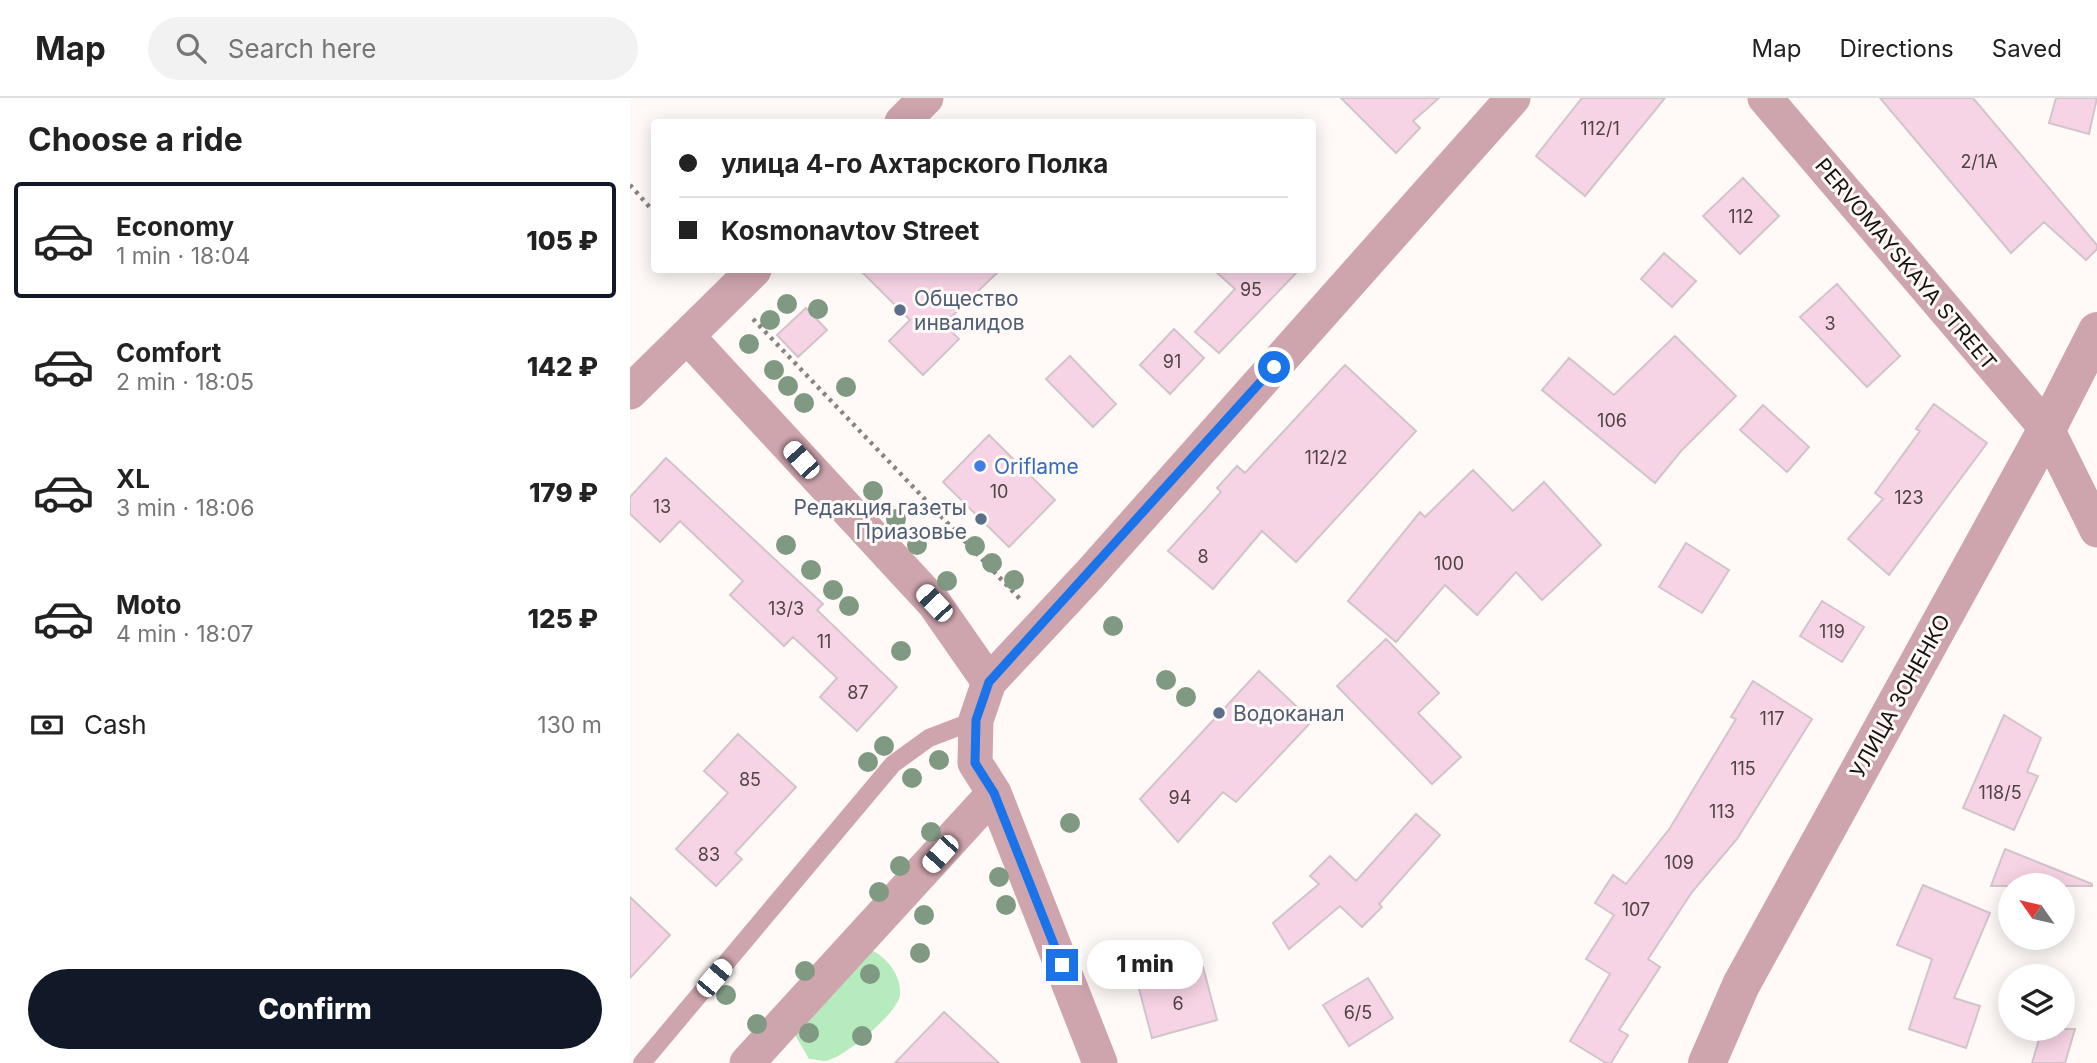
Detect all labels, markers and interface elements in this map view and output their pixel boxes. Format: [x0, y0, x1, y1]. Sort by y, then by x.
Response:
search box [148, 17, 638, 80]
text: Map [35, 28, 106, 68]
icon: search [172, 29, 210, 67]
text: Search here [228, 33, 376, 64]
text: Map [1752, 34, 1801, 63]
text: Directions [1839, 34, 1954, 63]
text: Saved [1992, 34, 2062, 63]
house number: 112/1 [1580, 118, 1620, 139]
text: Choose a ride [28, 120, 243, 159]
text: улица 4-го Ахтарского Полка [721, 148, 1108, 179]
house number: 2/1А [1960, 151, 1998, 172]
street label: PERVOMAYSKAYA STREET [1810, 153, 2002, 375]
house number: 112 [1728, 206, 1754, 227]
icon: car [32, 209, 95, 272]
text: Economy [116, 211, 234, 242]
text: Kosmonavtov Street [721, 215, 979, 246]
text: 105 ₽ [526, 225, 598, 256]
text: 1 min · 18:04 [116, 242, 250, 270]
house number: 95 [1240, 279, 1262, 300]
place label: Общество инвалидов [914, 286, 1025, 335]
marker: Общество инвалидов [892, 302, 908, 318]
house number: 3 [1824, 313, 1836, 334]
icon: car [32, 335, 95, 398]
text: Comfort [116, 337, 221, 368]
text: 142 ₽ [527, 351, 598, 382]
house number: 91 [1163, 351, 1181, 372]
route start [1258, 351, 1290, 383]
text: 2 min · 18:05 [116, 368, 254, 396]
house number: 106 [1597, 410, 1627, 431]
car [780, 437, 823, 483]
house number: 112/2 [1304, 447, 1348, 468]
place label: Oriflame [994, 454, 1079, 479]
marker: Oriflame [972, 458, 988, 474]
icon: car [32, 461, 95, 524]
text: XL [116, 463, 150, 494]
text: 179 ₽ [529, 477, 598, 508]
house number: 10 [990, 481, 1008, 502]
house number: 123 [1894, 487, 1924, 508]
text: 3 min · 18:06 [116, 494, 255, 522]
place label: Редакция газеты Приазовье [793, 495, 967, 544]
house number: 13 [653, 496, 671, 517]
marker: Редакция газеты Приазовье [973, 511, 989, 527]
house number: 8 [1197, 546, 1209, 567]
house number: 100 [1434, 553, 1464, 574]
car [912, 580, 957, 626]
icon: car [32, 587, 95, 650]
text: Moto [116, 589, 181, 620]
house number: 13/3 [768, 598, 804, 619]
text: 125 ₽ [528, 603, 598, 634]
street label: УЛИЦА ЗОНЕНКО [1845, 610, 1955, 782]
text: 4 min · 18:07 [116, 620, 253, 648]
house number: 119 [1819, 621, 1845, 642]
house number: 11 [817, 631, 831, 652]
house number: 87 [847, 682, 869, 703]
place label: Водоканал [1233, 701, 1345, 726]
marker: Водоканал [1211, 705, 1227, 721]
icon: cash [28, 706, 66, 744]
house number: 117 [1760, 708, 1784, 729]
text: Cash [84, 709, 147, 740]
text: 130 m [537, 711, 602, 739]
house number: 115 [1730, 758, 1756, 779]
house number: 85 [739, 769, 761, 790]
house number: 118/5 [1978, 782, 2022, 803]
house number: 94 [1169, 787, 1191, 808]
house number: 113 [1709, 801, 1735, 822]
car [919, 831, 962, 877]
house number: 83 [698, 844, 720, 865]
house number: 109 [1664, 852, 1694, 873]
north arrow [1998, 873, 2076, 950]
map controls [1998, 873, 2075, 1041]
house number: 107 [1622, 899, 1650, 920]
callout: 1 min [1087, 940, 1202, 990]
route end [1046, 949, 1078, 981]
text: 1 min [1116, 950, 1174, 978]
car [693, 955, 736, 1001]
button: layers [1998, 964, 2075, 1041]
button: Confirm [28, 969, 602, 1049]
house number: 6 [1172, 993, 1184, 1014]
house number: 6/5 [1344, 1002, 1372, 1023]

